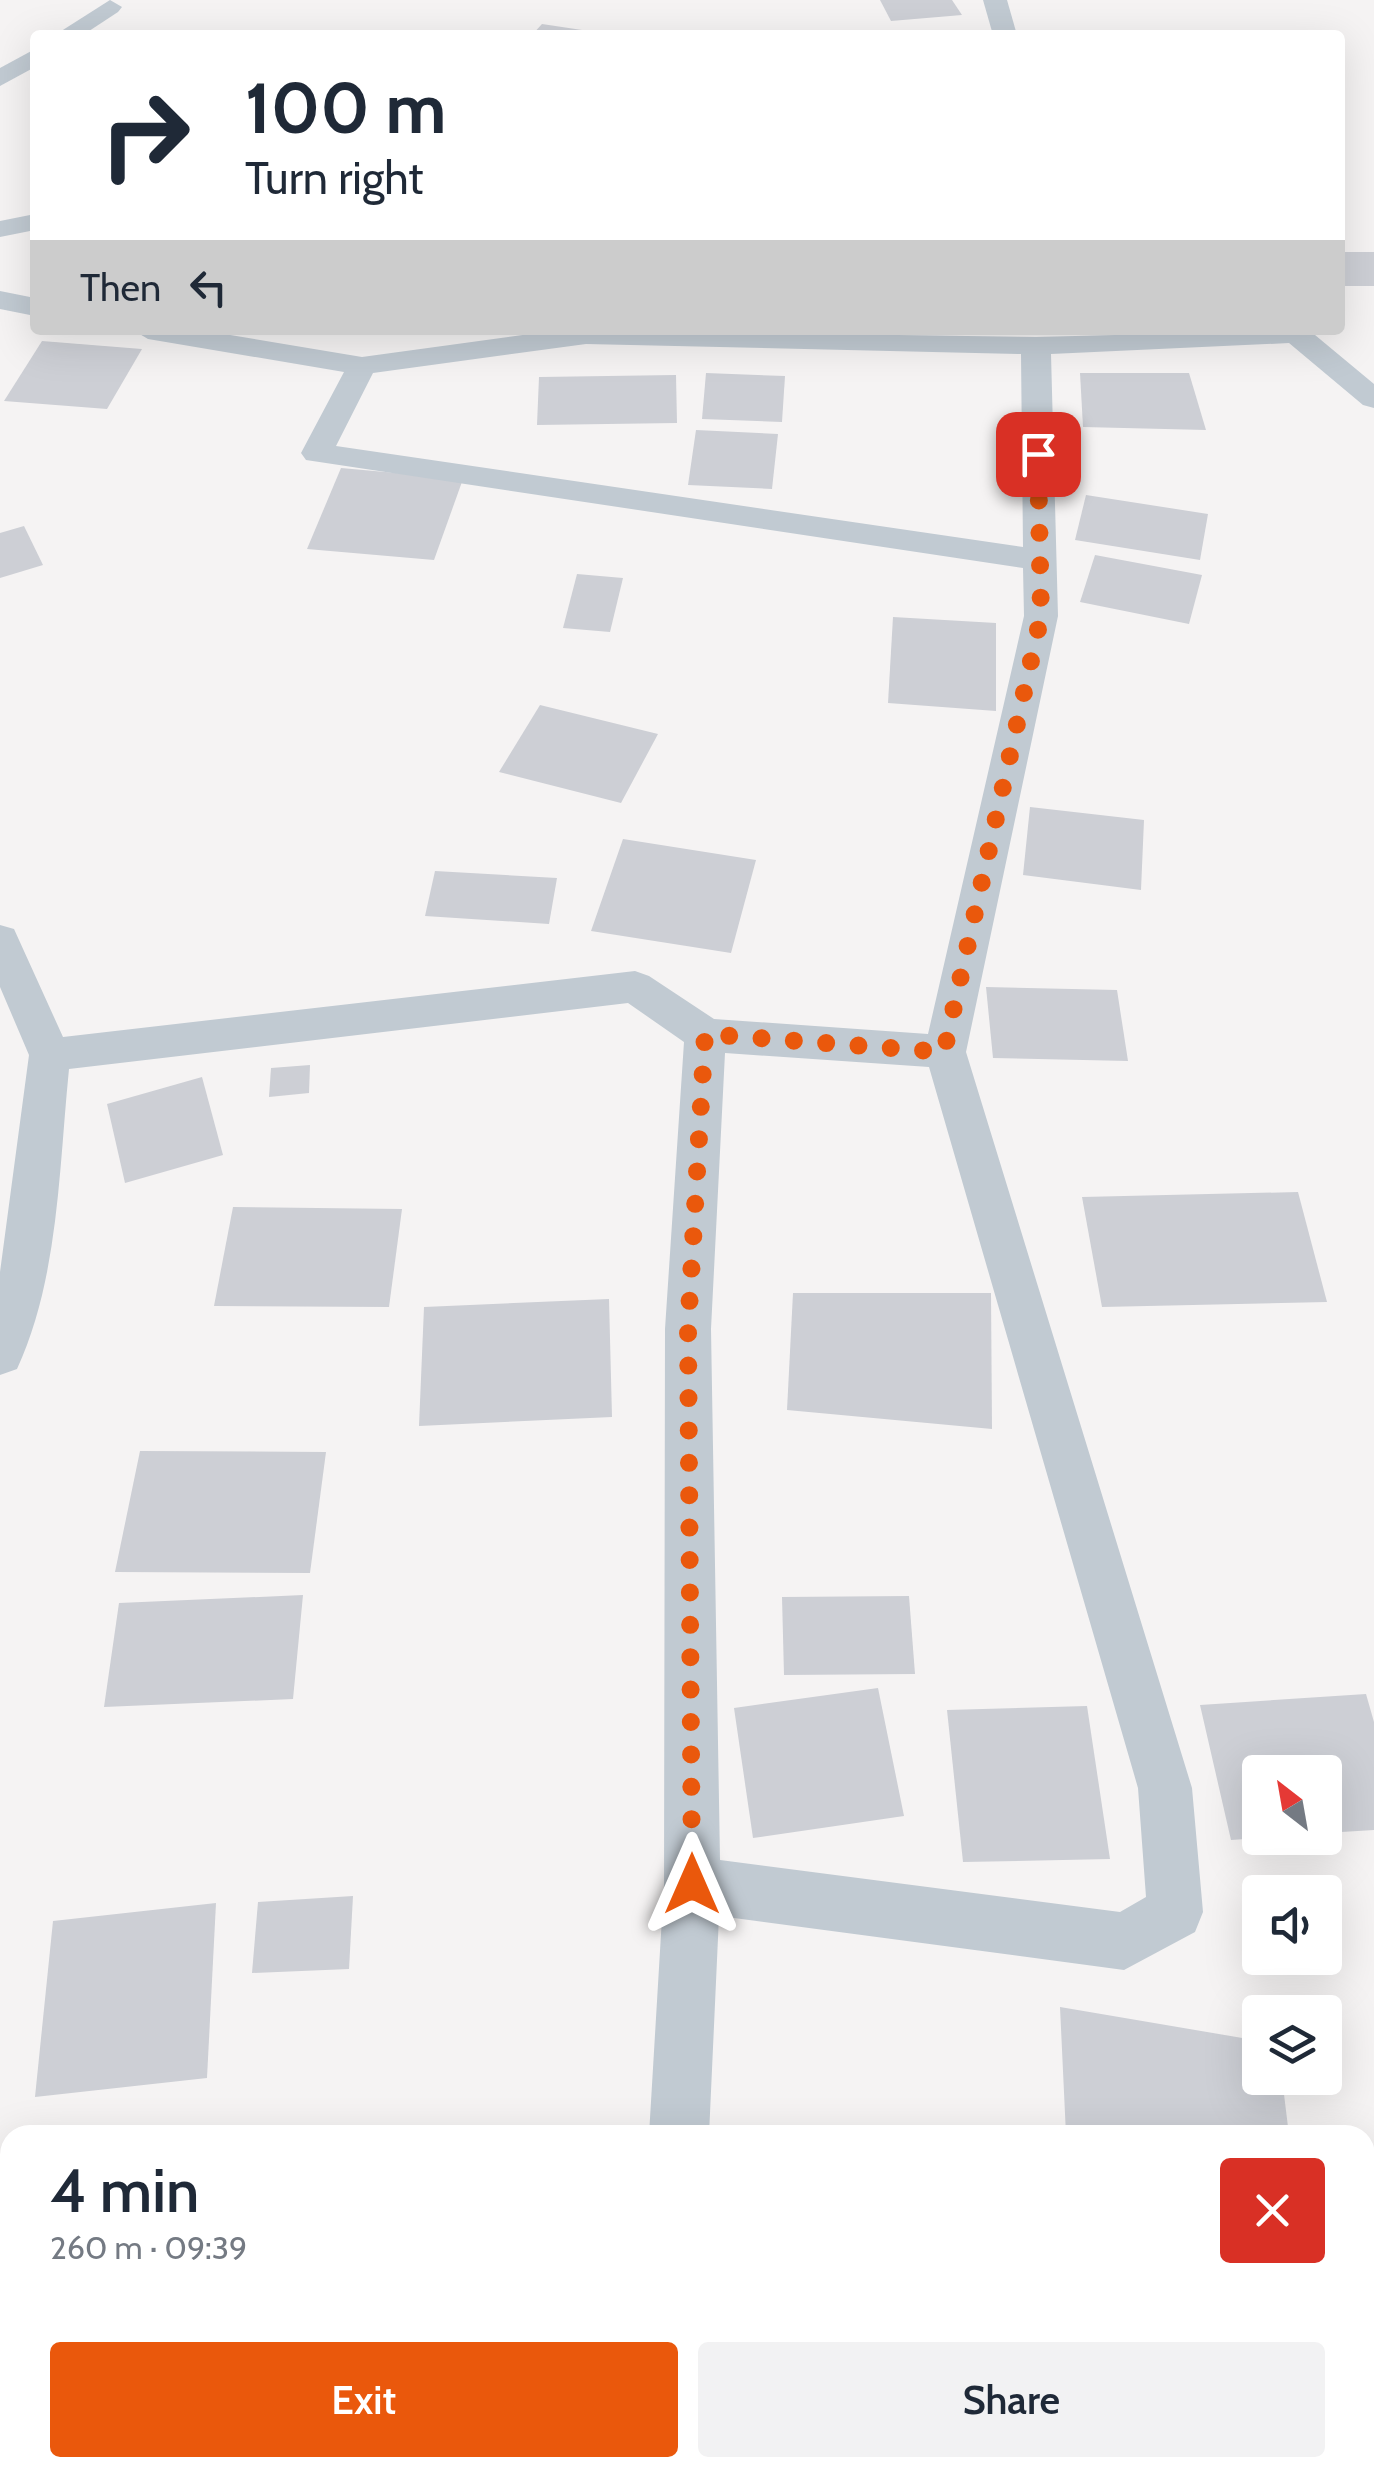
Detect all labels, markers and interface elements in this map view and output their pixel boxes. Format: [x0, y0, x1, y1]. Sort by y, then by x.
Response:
text: 100 m [245, 65, 446, 151]
icon: right [80, 70, 210, 200]
text: Turn right [245, 151, 424, 205]
icon: left [181, 260, 236, 315]
text: Then [80, 264, 161, 311]
pin [996, 412, 1081, 497]
icon: arrive [1011, 427, 1066, 482]
north arrow [1242, 1755, 1342, 1855]
map controls [1242, 1755, 1342, 2095]
position arrow [640, 1832, 744, 1936]
button: sound [1242, 1875, 1342, 1975]
button: layers [1242, 1995, 1342, 2095]
text: 4 min [50, 2154, 199, 2227]
button: close [1220, 2158, 1325, 2263]
text: 260 m · 09:39 [50, 2228, 247, 2267]
button: Exit [50, 2342, 678, 2457]
button: Share [698, 2342, 1325, 2457]

